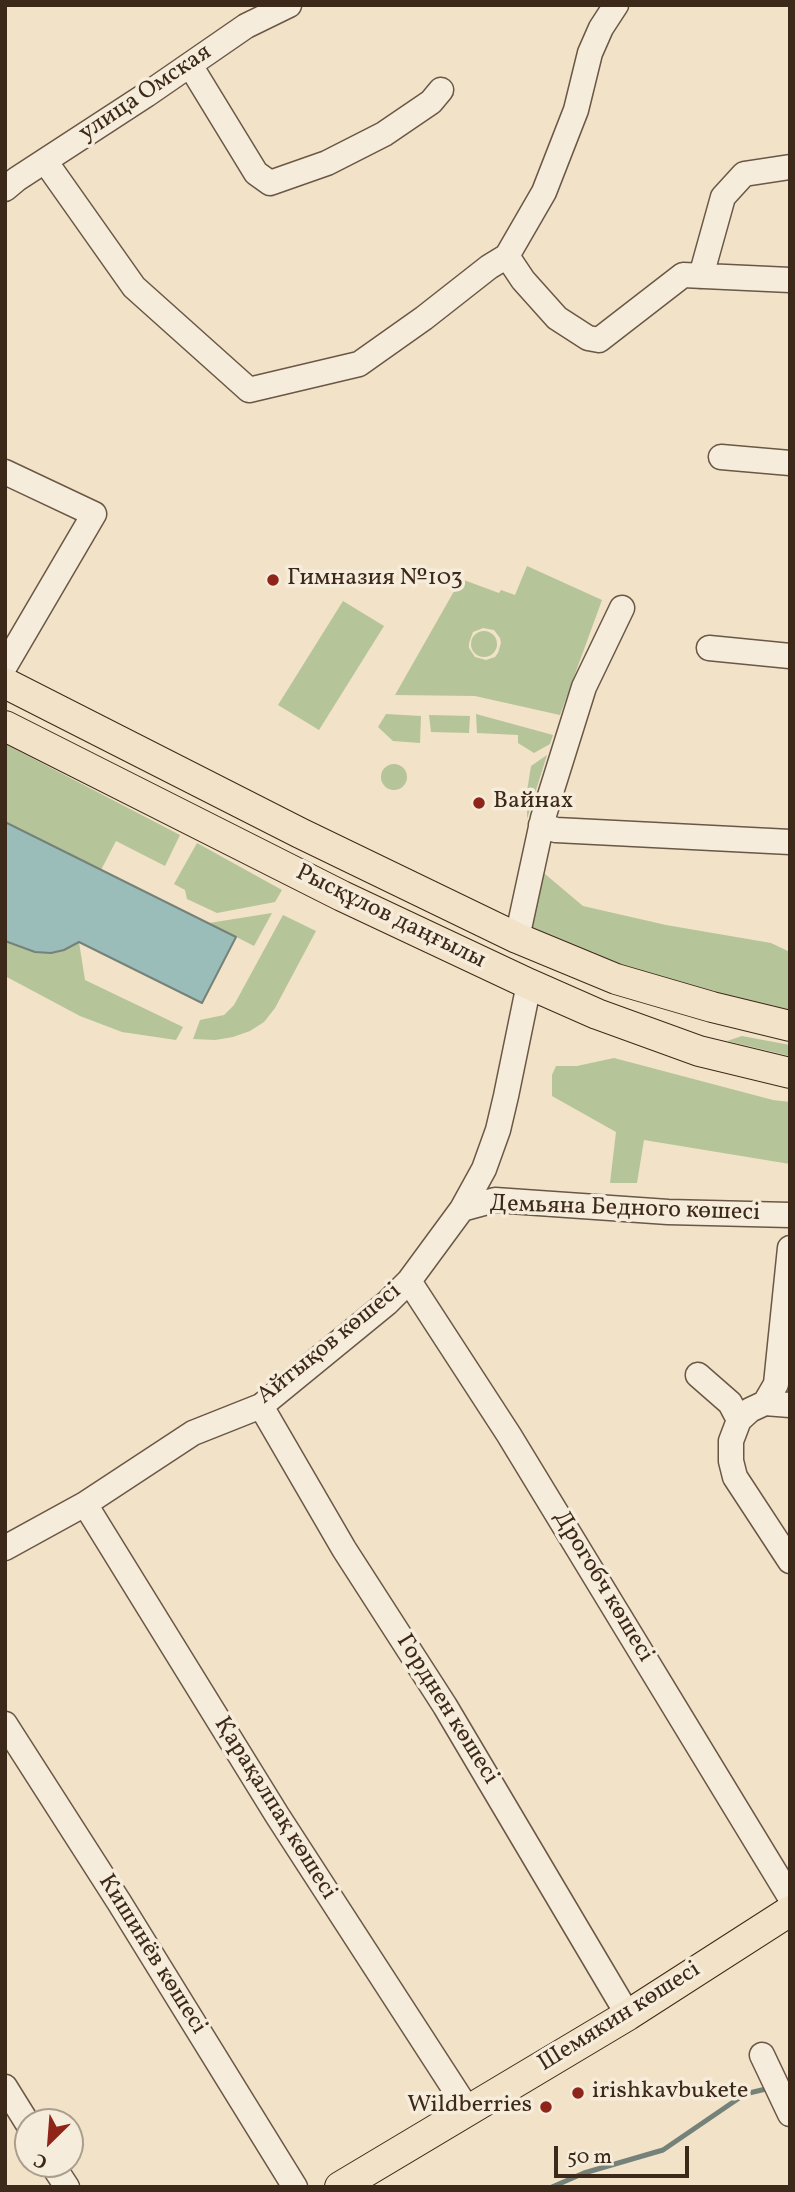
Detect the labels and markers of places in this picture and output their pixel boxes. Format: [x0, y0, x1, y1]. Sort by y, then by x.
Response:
place label: Гимназия №103 [287, 566, 463, 594]
marker: Гимназия №103 [265, 572, 281, 588]
place label: Вайнах [493, 789, 573, 817]
marker: Вайнах [471, 795, 487, 811]
place label: irishkavbukete [592, 2079, 748, 2107]
marker: irishkavbukete [570, 2085, 586, 2101]
place label: Wildberries [407, 2093, 532, 2121]
marker: Wildberries [538, 2099, 554, 2115]

